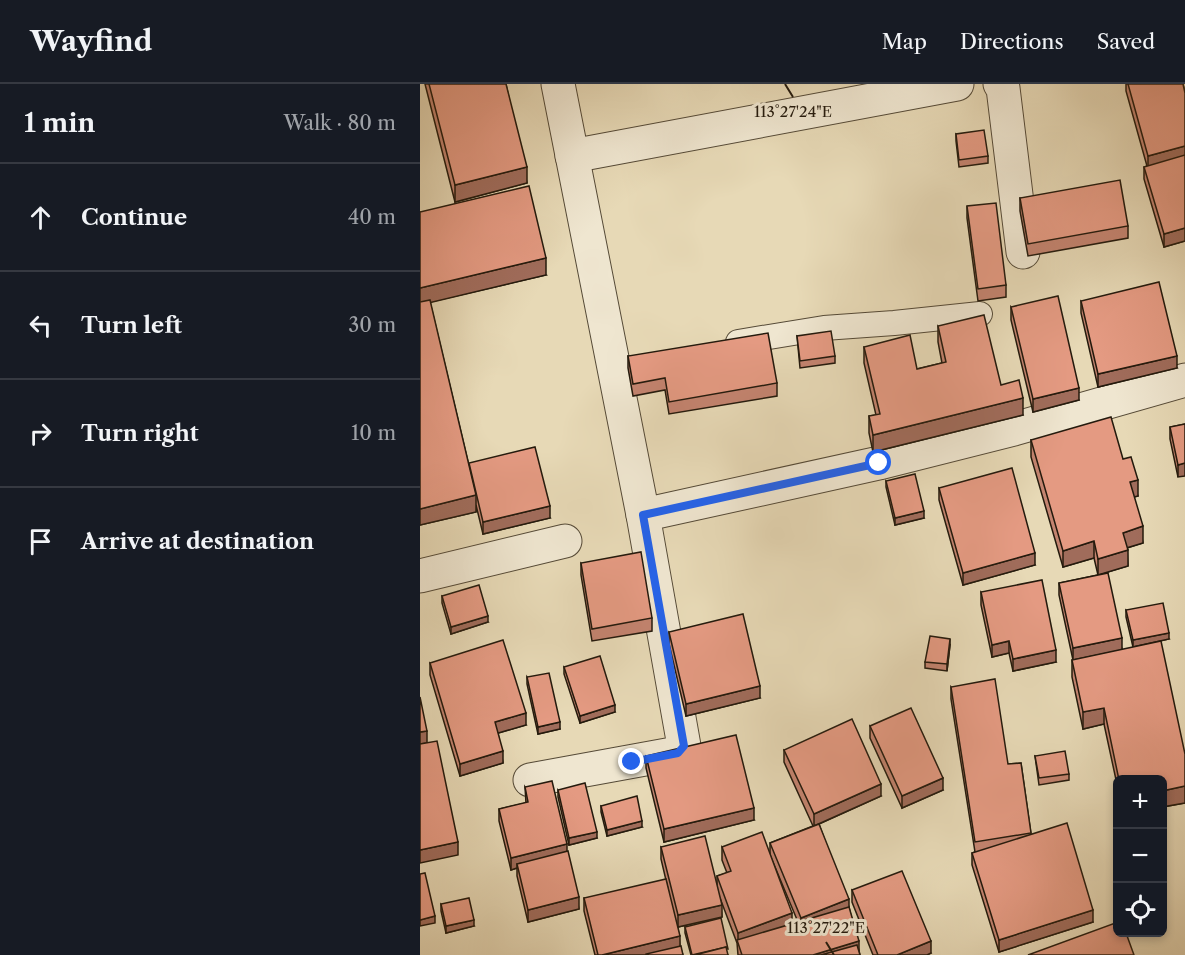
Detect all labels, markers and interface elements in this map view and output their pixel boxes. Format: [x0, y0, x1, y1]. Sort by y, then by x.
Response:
text: Wayfind [30, 24, 152, 58]
text: Map [882, 29, 927, 54]
text: Directions [960, 29, 1064, 54]
text: Saved [1097, 29, 1155, 54]
text: 113°27'24"E [754, 102, 832, 121]
text: 1 min [24, 107, 95, 139]
text: Walk · 80 m [283, 111, 396, 135]
icon: ahead [24, 201, 57, 234]
text: Continue [81, 204, 187, 231]
text: 40 m [348, 205, 396, 229]
icon: left [24, 309, 57, 342]
text: Turn left [81, 312, 182, 339]
text: 30 m [348, 313, 396, 337]
icon: right [24, 417, 57, 450]
text: Turn right [81, 420, 199, 447]
text: 10 m [351, 421, 396, 445]
route start [865, 449, 891, 475]
icon: arrive [24, 525, 57, 558]
text: Arrive at destination [81, 528, 314, 555]
route end [618, 748, 644, 774]
map controls [1113, 775, 1167, 937]
button: + [1113, 775, 1167, 829]
button: − [1113, 829, 1167, 883]
button: locate [1113, 883, 1167, 937]
text: 113°27'22"E [787, 918, 865, 937]

